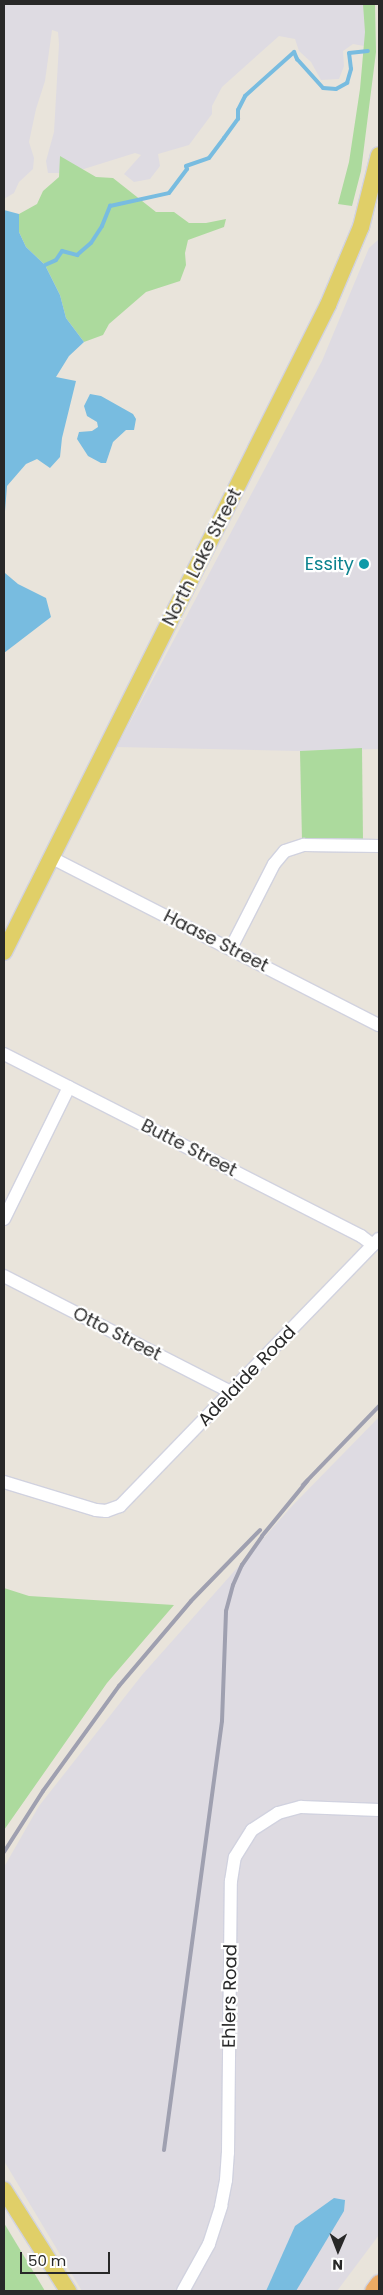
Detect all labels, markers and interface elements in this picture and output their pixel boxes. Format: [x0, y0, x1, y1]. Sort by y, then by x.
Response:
street label: North Lake Street [158, 485, 246, 629]
place label: Essity [305, 553, 354, 575]
marker: Essity [358, 558, 370, 570]
street label: Haase Street [160, 905, 272, 977]
street label: Butte Street [138, 1115, 240, 1181]
street label: Otto Street [69, 1303, 165, 1365]
street label: Adelaide Road [194, 1321, 300, 1431]
street label: Ehlers Road [218, 1944, 242, 2048]
north arrow [313, 2225, 363, 2275]
scale bar [22, 2242, 112, 2274]
text: 50 m [28, 2250, 66, 2271]
text: N [332, 2255, 343, 2275]

